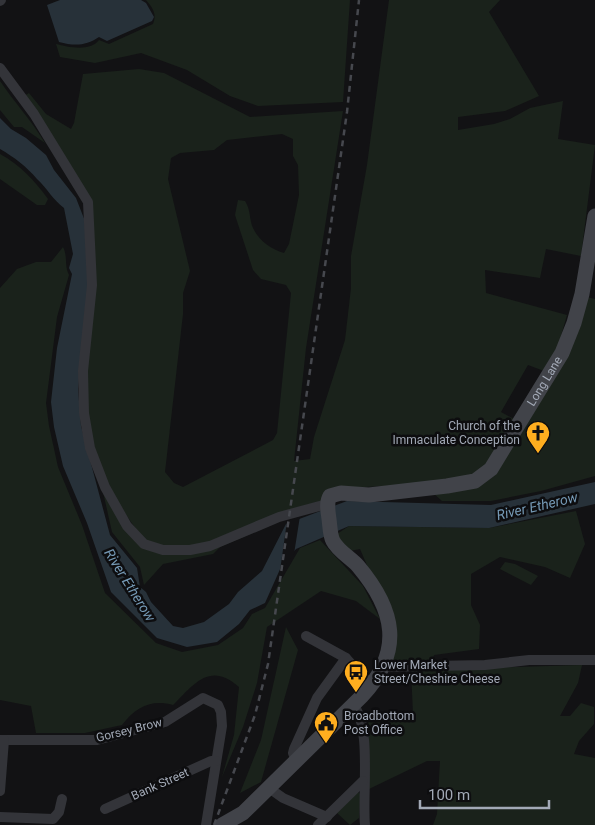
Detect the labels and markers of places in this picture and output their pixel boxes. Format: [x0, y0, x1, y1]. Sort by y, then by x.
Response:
place label: Church of the Immaculate Conception [393, 419, 520, 447]
church icon: Church of the Immaculate Conception [525, 420, 551, 454]
place label: Lower Market Street/Cheshire Cheese [374, 658, 500, 686]
bus stop icon: Lower Market Street/Cheshire Cheese [343, 659, 369, 693]
place label: Broadbottom Post Office [344, 709, 414, 737]
public building icon: Broadbottom Post Office [313, 710, 339, 744]

